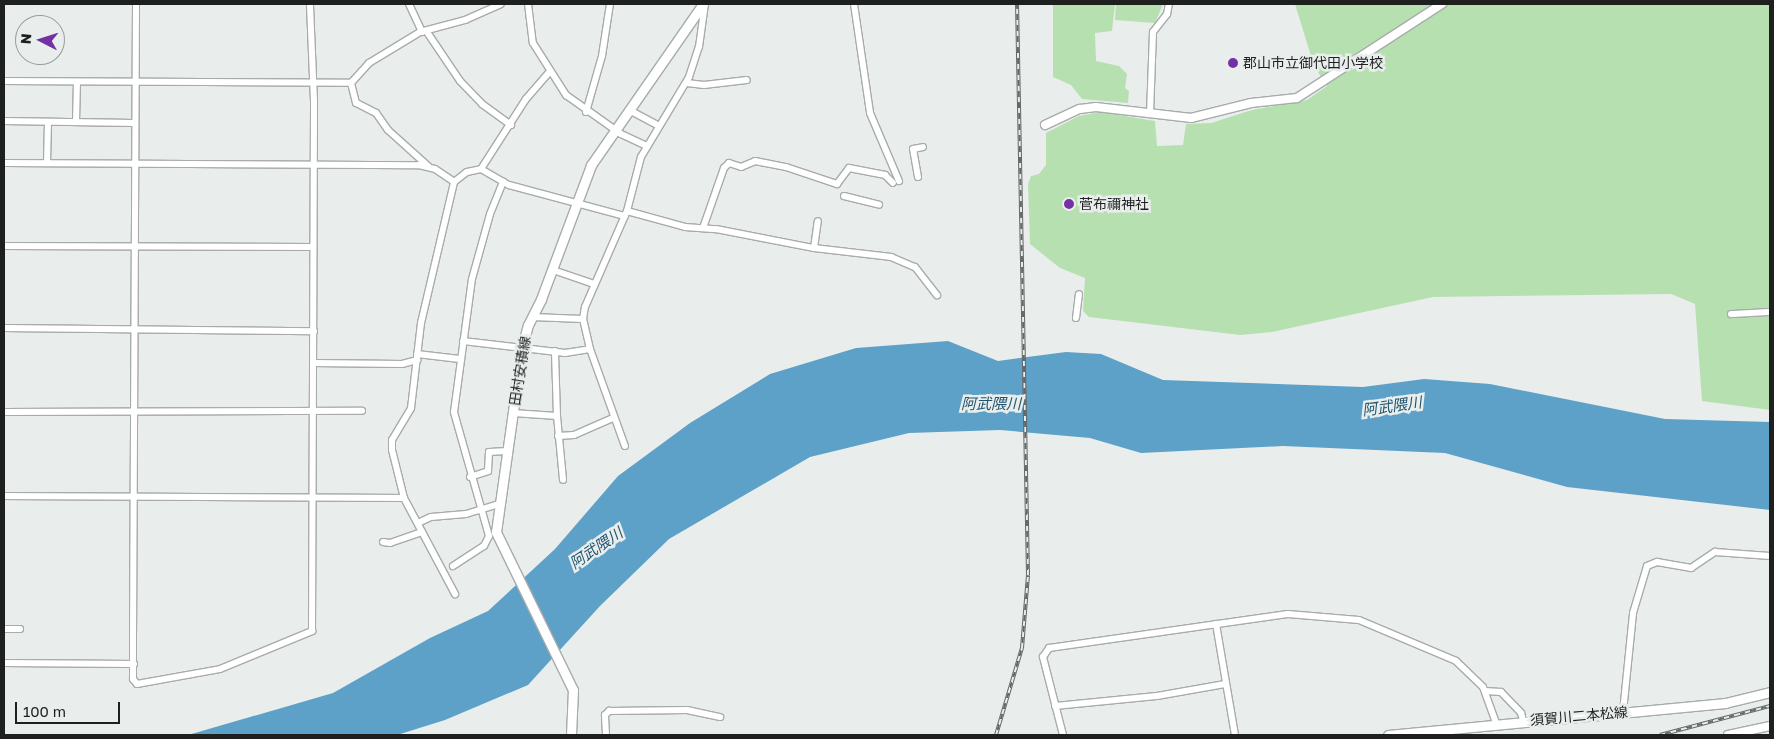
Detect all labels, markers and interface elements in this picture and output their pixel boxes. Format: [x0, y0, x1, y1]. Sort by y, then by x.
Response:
north arrow [15, 15, 65, 65]
text: N [17, 33, 34, 45]
place label: 郡山市立御代田小学校 [1243, 55, 1383, 71]
marker: 郡山市立御代田小学校 [1227, 57, 1239, 69]
place label: 菅布禰神社 [1079, 196, 1149, 212]
marker: 菅布禰神社 [1063, 198, 1075, 210]
street label: 田村安積線 [506, 335, 534, 407]
water label: 阿武隈川 [1361, 393, 1423, 419]
water label: 阿武隈川 [961, 395, 1021, 413]
water label: 阿武隈川 [566, 524, 626, 572]
scale bar [18, 692, 122, 724]
text: 100 m [23, 702, 66, 720]
street label: 須賀川二本松線 [1529, 703, 1629, 729]

